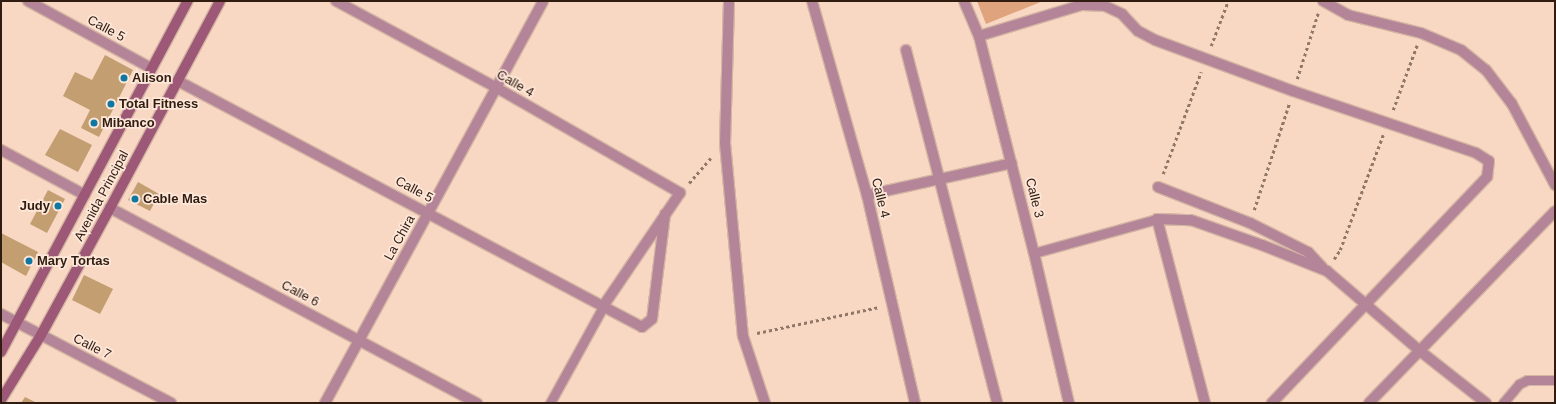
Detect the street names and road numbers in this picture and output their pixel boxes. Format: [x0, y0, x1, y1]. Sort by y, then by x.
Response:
street label: Calle 5 [84, 13, 128, 45]
street label: Calle 4 [494, 67, 536, 101]
street label: Avenida Principal [72, 148, 132, 244]
street label: Calle 5 [392, 174, 436, 206]
street label: Calle 4 [868, 176, 892, 220]
street label: Calle 3 [1022, 176, 1046, 220]
street label: La Chira [381, 213, 419, 263]
street label: Calle 6 [278, 278, 322, 310]
street label: Calle 7 [70, 331, 114, 363]

